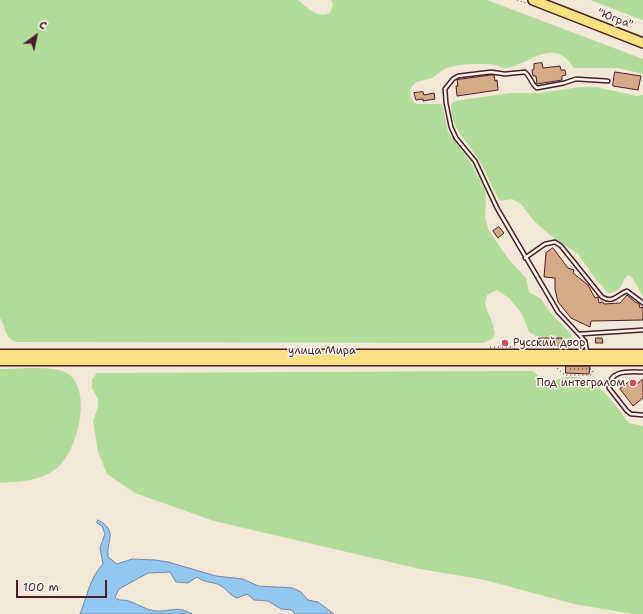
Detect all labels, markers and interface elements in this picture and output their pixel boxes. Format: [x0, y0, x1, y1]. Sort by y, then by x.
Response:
street label: "Югра" [595, 6, 635, 32]
north arrow [16, 16, 56, 56]
text: С [36, 17, 50, 34]
place label: Русский двор [513, 336, 585, 350]
marker: Русский двор [500, 338, 510, 348]
street label: улица Мира [288, 344, 356, 358]
place label: Под интегралом [537, 376, 625, 390]
marker: Под интегралом [628, 378, 638, 388]
scale bar [18, 572, 109, 598]
text: 100 m [23, 579, 59, 595]

